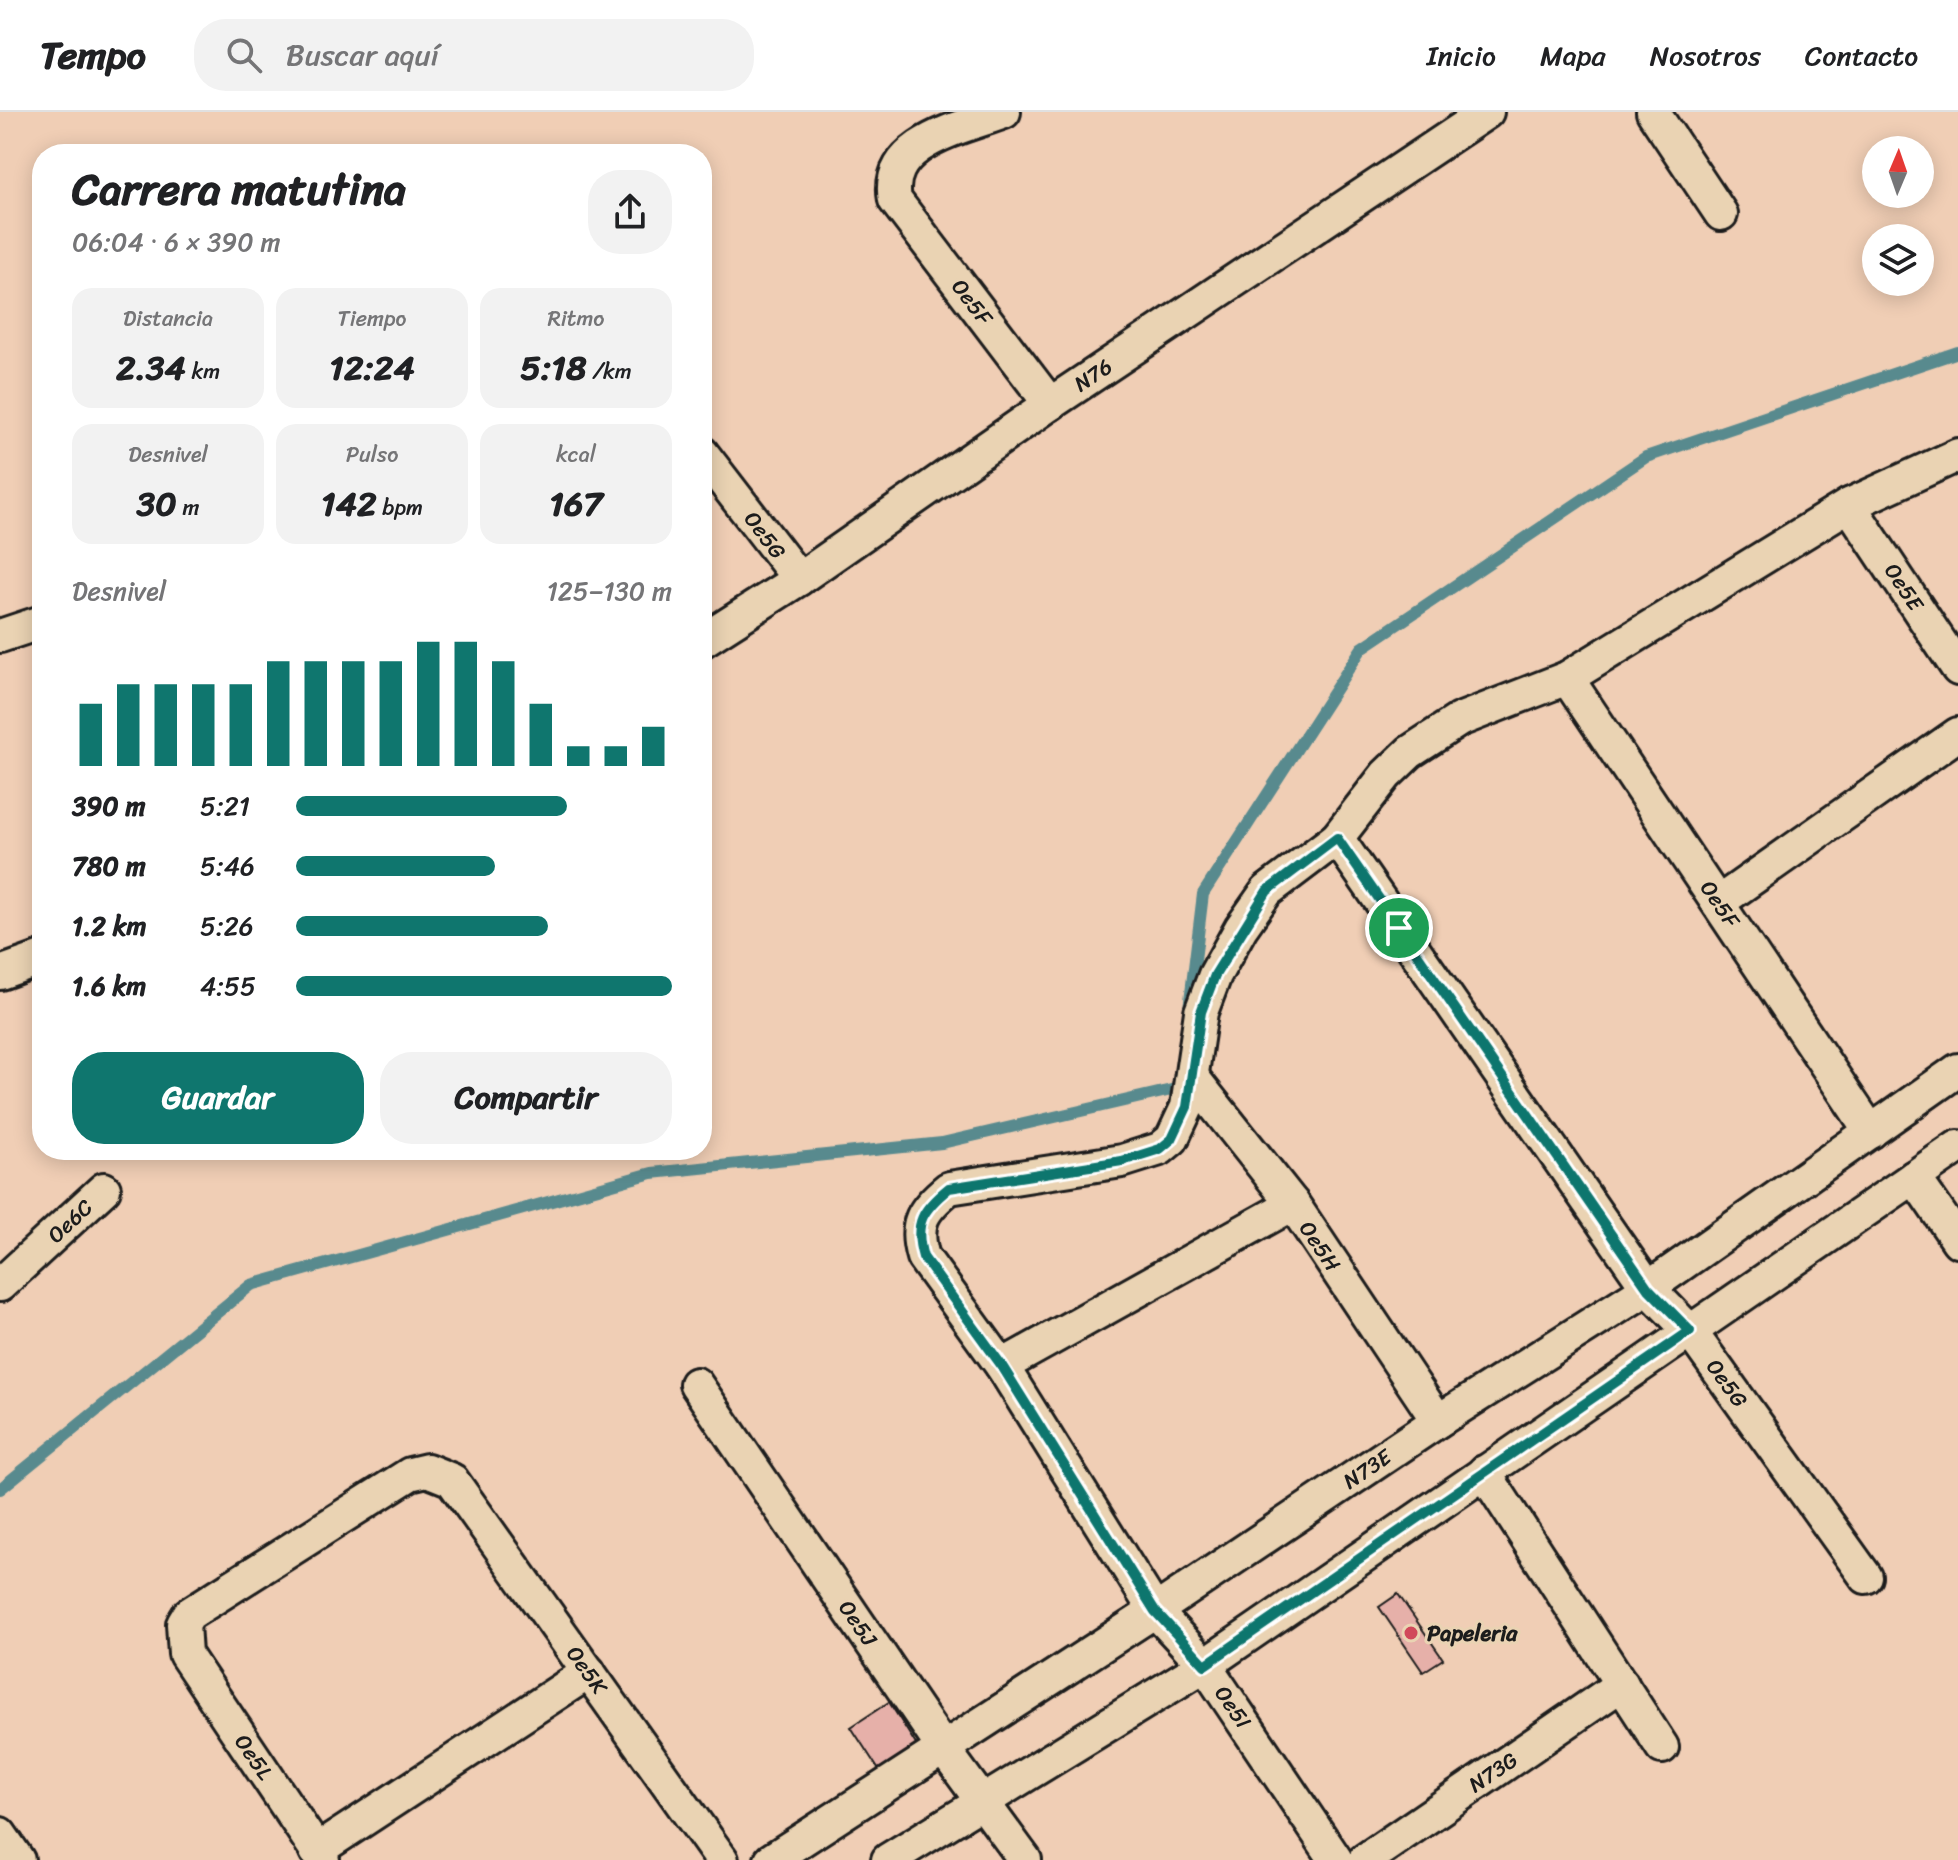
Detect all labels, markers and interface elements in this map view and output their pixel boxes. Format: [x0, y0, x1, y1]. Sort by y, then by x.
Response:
search box [194, 19, 754, 91]
text: Tempo [40, 22, 146, 89]
text: Buscar aquí [286, 28, 439, 82]
text: Inicio [1426, 31, 1496, 80]
text: Mapa [1540, 31, 1606, 80]
text: Nosotros [1650, 31, 1761, 80]
text: Contacto [1805, 31, 1918, 80]
icon: search [222, 33, 266, 77]
north arrow [1862, 136, 1934, 208]
map controls [1862, 136, 1934, 296]
text: Carrera matutina [72, 150, 406, 228]
button: share [588, 170, 672, 254]
text: 06:04 · 6 × 390 m [72, 219, 280, 265]
button: layers [1862, 224, 1934, 296]
street label: Oe5F [941, 270, 1004, 335]
text: Distancia [123, 299, 213, 338]
text: Tiempo [337, 299, 407, 338]
text: Ritmo [547, 299, 605, 338]
text: 2.34 [116, 338, 186, 398]
text: 12:24 [329, 338, 415, 398]
text: 5:18 [520, 338, 586, 398]
street label: N76 [1065, 348, 1121, 402]
text: km [186, 352, 220, 391]
text: /km [586, 352, 632, 391]
text: Desnivel [128, 435, 208, 474]
text: Pulso [346, 435, 398, 474]
text: kcal [556, 435, 596, 474]
text: 30 [137, 474, 177, 534]
text: 142 [321, 474, 377, 534]
text: 167 [549, 474, 603, 534]
text: m [177, 488, 199, 527]
text: bpm [377, 488, 423, 527]
street label: Oe5G [734, 502, 797, 568]
street label: Oe5E [1874, 555, 1935, 621]
text: Desnivel [72, 568, 166, 614]
text: 125–130 m [547, 568, 672, 614]
text: 390 m [72, 783, 145, 829]
text: 5:21 [200, 783, 250, 829]
text: 780 m [72, 843, 146, 889]
text: 5:46 [200, 843, 255, 889]
street label: Oe5F [1690, 872, 1751, 937]
pin [1365, 894, 1433, 962]
text: 1.2 km [72, 903, 147, 949]
text: 5:26 [200, 903, 254, 949]
icon: arrive [1377, 906, 1421, 950]
text: 1.6 km [72, 963, 146, 1009]
text: 4:55 [200, 963, 256, 1009]
button: Guardar [72, 1052, 364, 1144]
button: Compartir [380, 1052, 672, 1144]
street label: Oe6C [38, 1189, 102, 1253]
street label: Oe5H [1289, 1212, 1352, 1280]
street label: Oe5G [1696, 1350, 1758, 1416]
street label: N73E [1334, 1437, 1401, 1500]
street label: Oe5J [828, 1592, 888, 1655]
place label: Papeleria [1427, 1614, 1518, 1653]
marker: Papeleria [1402, 1624, 1420, 1642]
street label: Oe5K [556, 1637, 619, 1704]
street label: Oe5I [1204, 1677, 1262, 1737]
street label: Oe5L [224, 1726, 284, 1789]
street label: N73G [1460, 1741, 1526, 1803]

